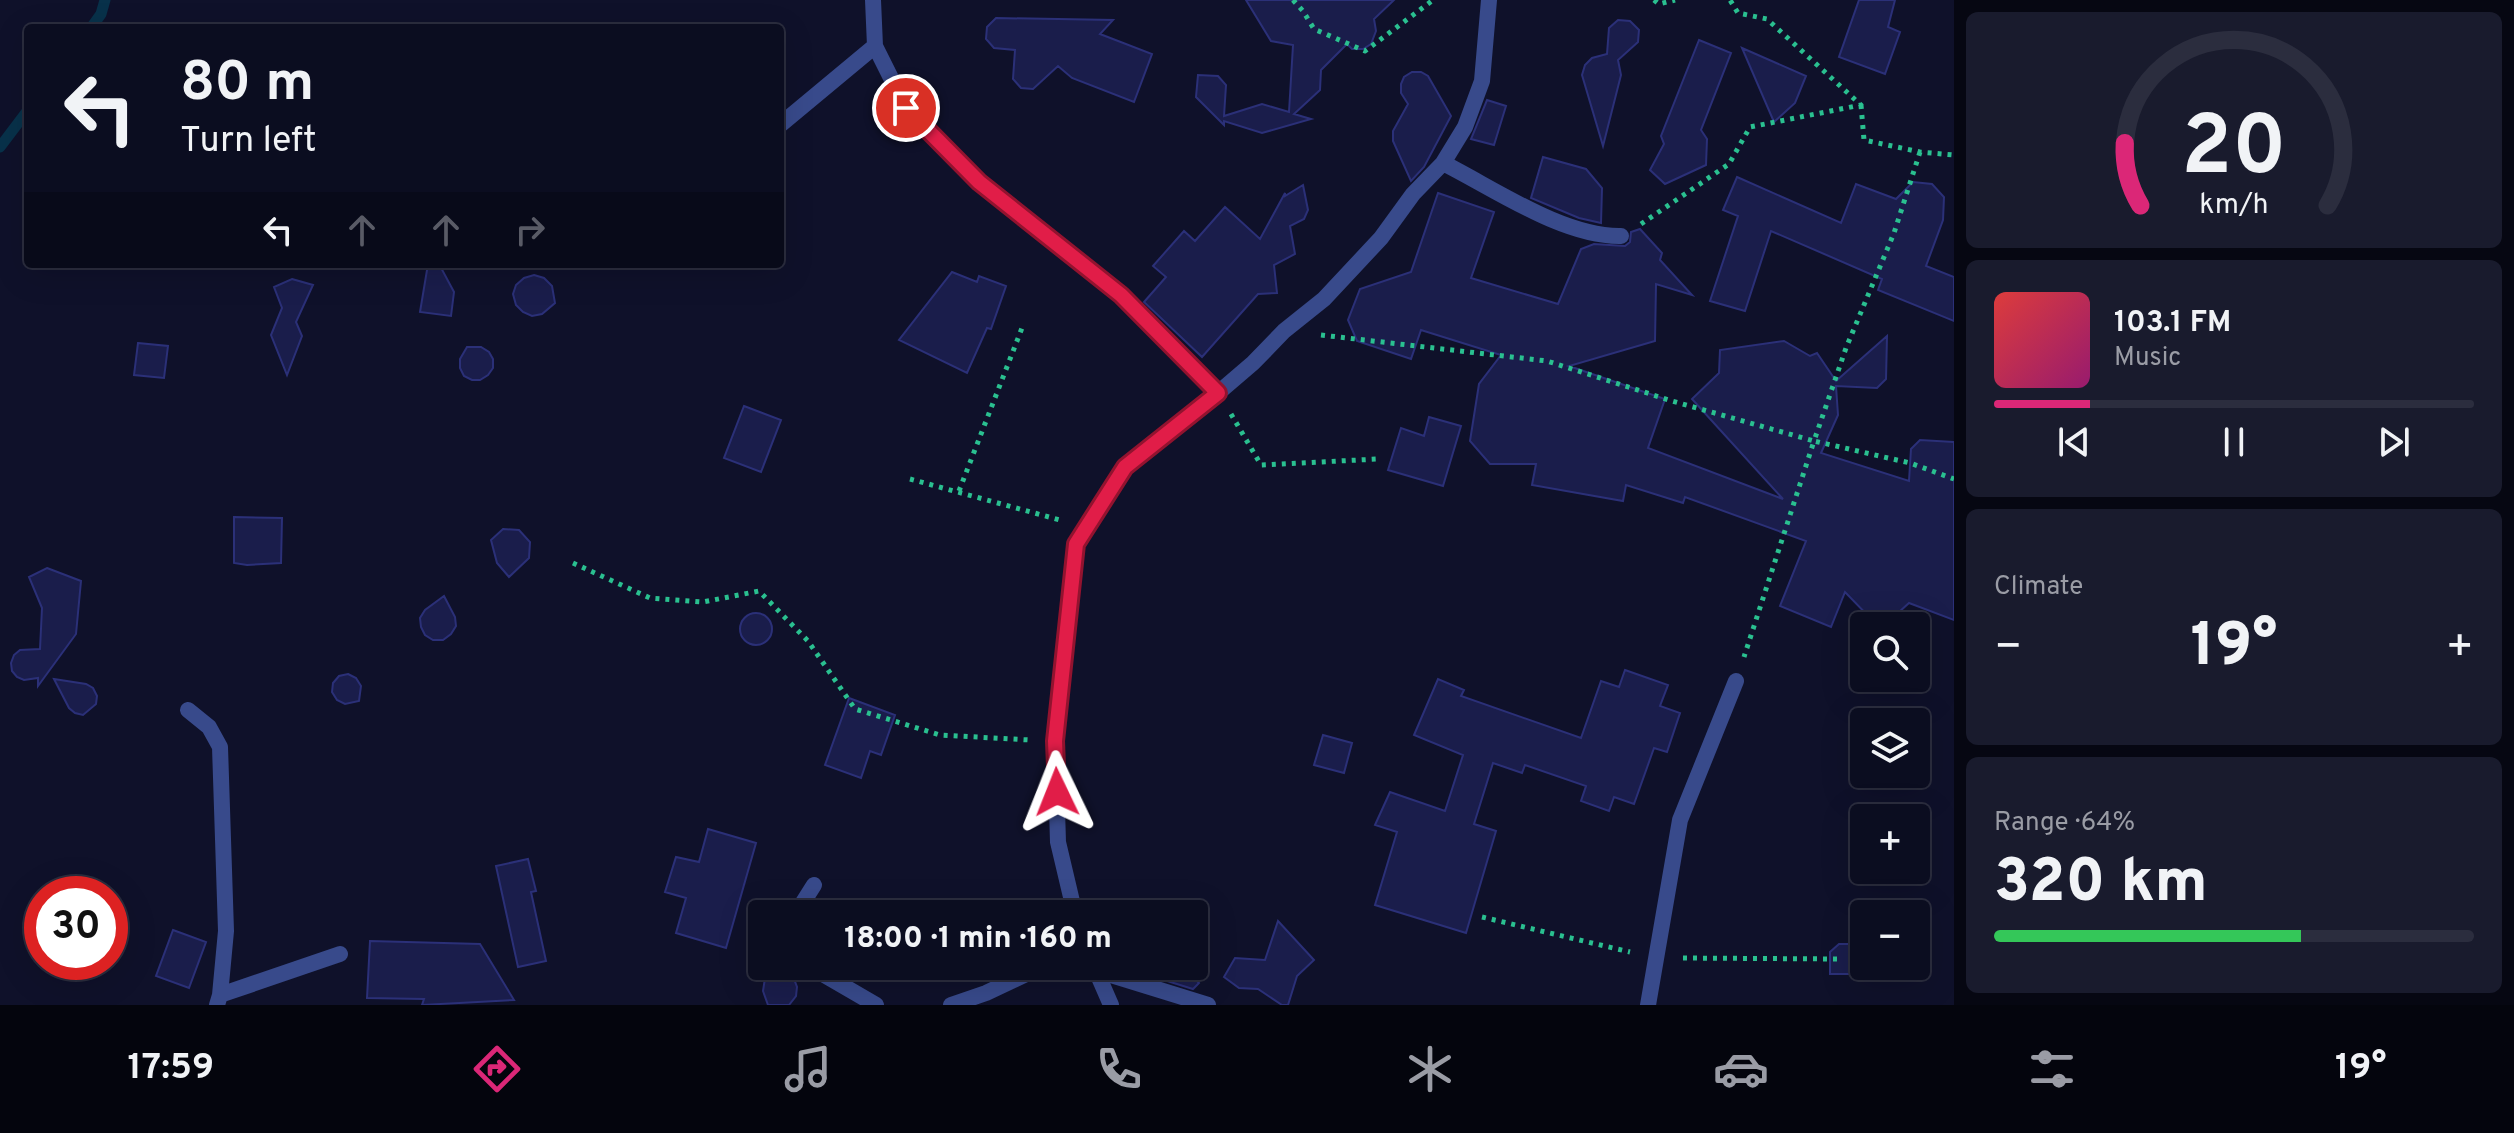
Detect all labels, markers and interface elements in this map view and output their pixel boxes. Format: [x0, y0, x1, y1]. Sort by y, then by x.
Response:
text: 80 m [180, 50, 314, 120]
icon: left [48, 56, 152, 160]
pin [872, 74, 940, 142]
icon: arrive [884, 86, 928, 130]
text: 20 [2181, 99, 2287, 204]
text: Turn left [180, 119, 317, 165]
text: km/h [2199, 188, 2269, 224]
icon: left [256, 208, 300, 252]
icon: ahead [340, 208, 384, 252]
icon: ahead [424, 208, 468, 252]
icon: right [508, 208, 552, 252]
text: 103.1 FM [2114, 305, 2231, 342]
text: Music [2114, 342, 2181, 375]
icon: previous [2052, 420, 2096, 464]
icon: pause [2212, 420, 2256, 464]
icon: next [2372, 420, 2416, 464]
text: Climate [1994, 571, 2083, 604]
text: 19° [2191, 611, 2277, 687]
map controls [1850, 612, 1930, 980]
button: search [1850, 612, 1930, 692]
text: − [1994, 621, 2022, 677]
text: + [2446, 621, 2474, 677]
button: layers [1850, 708, 1930, 788]
position arrow [1015, 750, 1099, 834]
button: + [1850, 804, 1930, 884]
text: Range · 64% [1994, 807, 2135, 840]
text: 320 km [1994, 847, 2208, 923]
speed limit sign: 30 [24, 876, 128, 980]
button: − [1850, 900, 1930, 980]
text: 18:00 · 1 min · 160 m [844, 921, 1112, 958]
icon: directions [469, 1041, 525, 1097]
icon: music [780, 1041, 836, 1097]
icon: phone [1091, 1041, 1147, 1097]
icon: climate [1402, 1041, 1458, 1097]
icon: car [1713, 1041, 1769, 1097]
icon: filters [2024, 1041, 2080, 1097]
text: 17:59 [127, 1046, 214, 1092]
text: 19° [2335, 1046, 2386, 1092]

